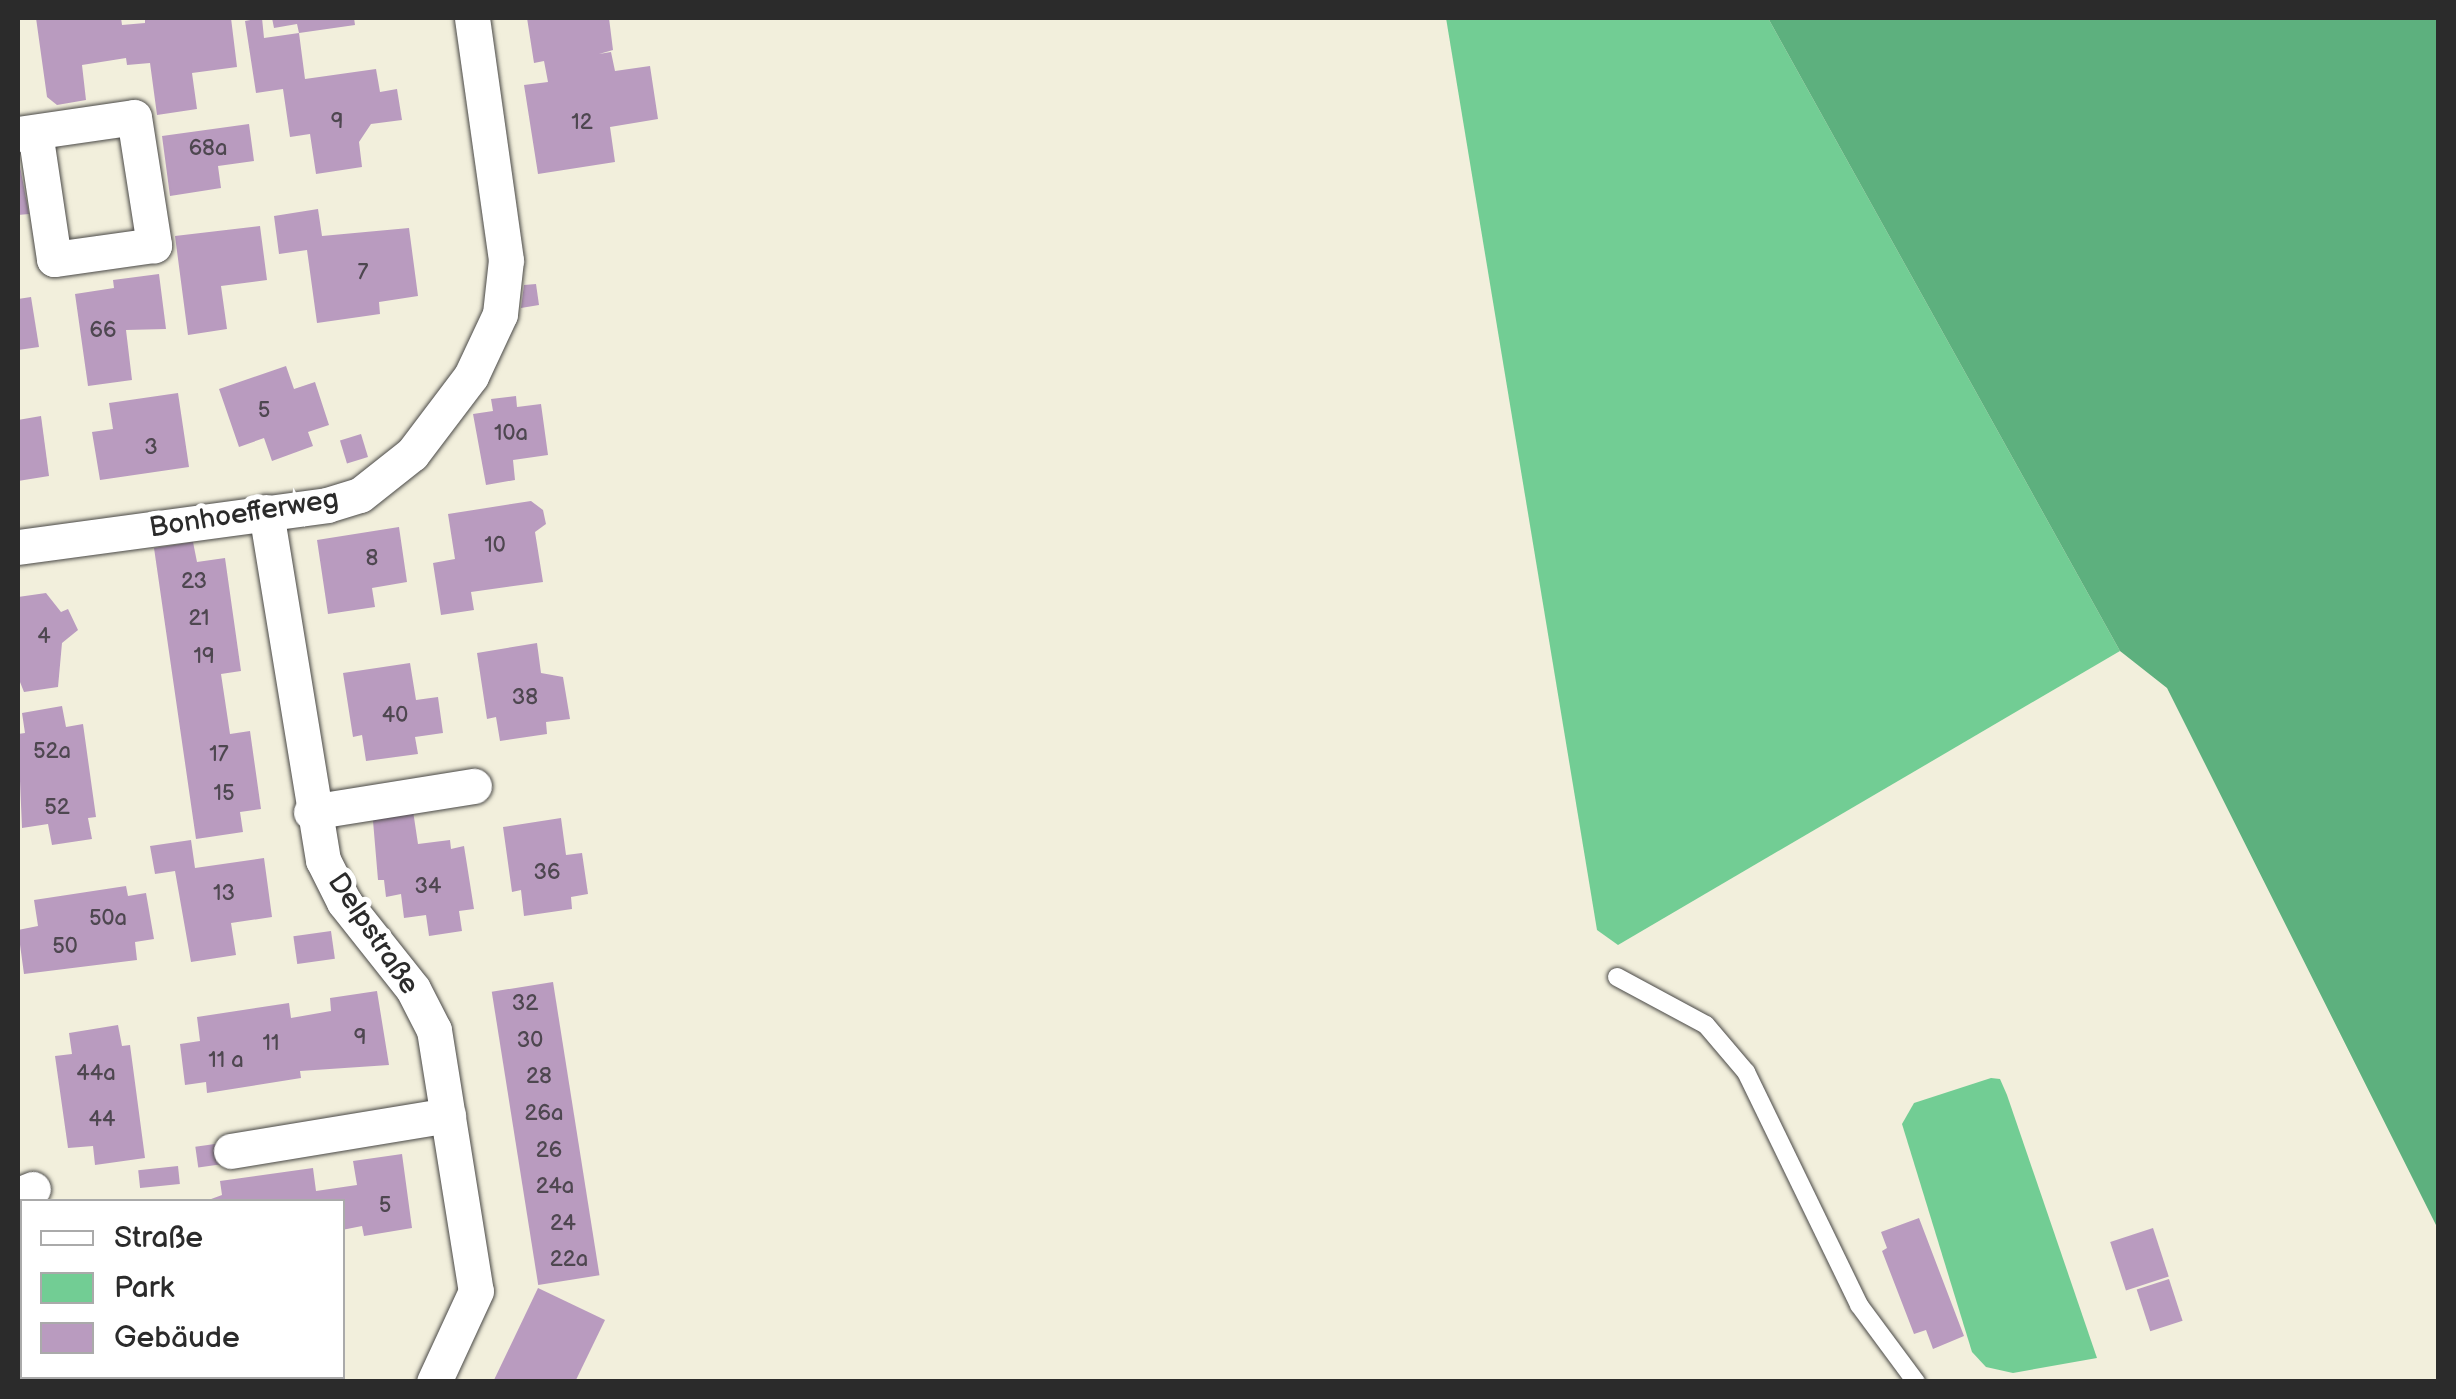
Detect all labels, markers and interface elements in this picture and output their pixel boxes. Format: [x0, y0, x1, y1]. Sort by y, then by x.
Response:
house number: 9 [331, 109, 343, 135]
house number: 12 [571, 110, 593, 136]
house number: 68a [189, 136, 227, 162]
house number: 7 [358, 260, 368, 286]
house number: 66 [90, 318, 116, 344]
house number: 5 [258, 398, 270, 424]
house number: 10a [494, 421, 528, 447]
house number: 3 [144, 435, 158, 461]
street label: Bonhoefferweg [147, 482, 341, 546]
house number: 10 [484, 533, 506, 559]
house number: 8 [366, 546, 378, 572]
house number: 23 [181, 569, 207, 595]
house number: 21 [188, 606, 210, 632]
house number: 4 [37, 624, 51, 650]
house number: 19 [193, 644, 215, 670]
house number: 38 [512, 685, 538, 711]
house number: 40 [382, 703, 408, 729]
house number: 52a [33, 739, 71, 765]
house number: 17 [209, 742, 229, 768]
house number: 15 [213, 781, 235, 807]
house number: 52 [44, 795, 70, 821]
house number: 36 [534, 860, 560, 886]
street label: Delpstraße [320, 867, 426, 1001]
house number: 34 [415, 874, 441, 900]
house number: 13 [213, 881, 235, 907]
house number: 50a [89, 906, 127, 932]
house number: 50 [52, 934, 78, 960]
house number: 32 [512, 991, 538, 1017]
house number: 9 [354, 1025, 366, 1051]
house number: 30 [517, 1028, 543, 1054]
house number: 11 [262, 1031, 280, 1057]
house number: 11 a [208, 1048, 244, 1074]
house number: 44a [76, 1061, 116, 1087]
house number: 28 [526, 1064, 552, 1090]
house number: 26a [525, 1101, 563, 1127]
house number: 44 [89, 1107, 115, 1133]
house number: 26 [536, 1138, 562, 1164]
house number: 24a [536, 1174, 574, 1200]
house number: 5 [379, 1193, 391, 1219]
legend [20, 1199, 345, 1379]
house number: 24 [550, 1211, 576, 1237]
text: Straße [114, 1220, 203, 1256]
house number: 22a [550, 1247, 588, 1273]
text: Park [114, 1270, 174, 1306]
text: Gebäude [114, 1320, 240, 1356]

